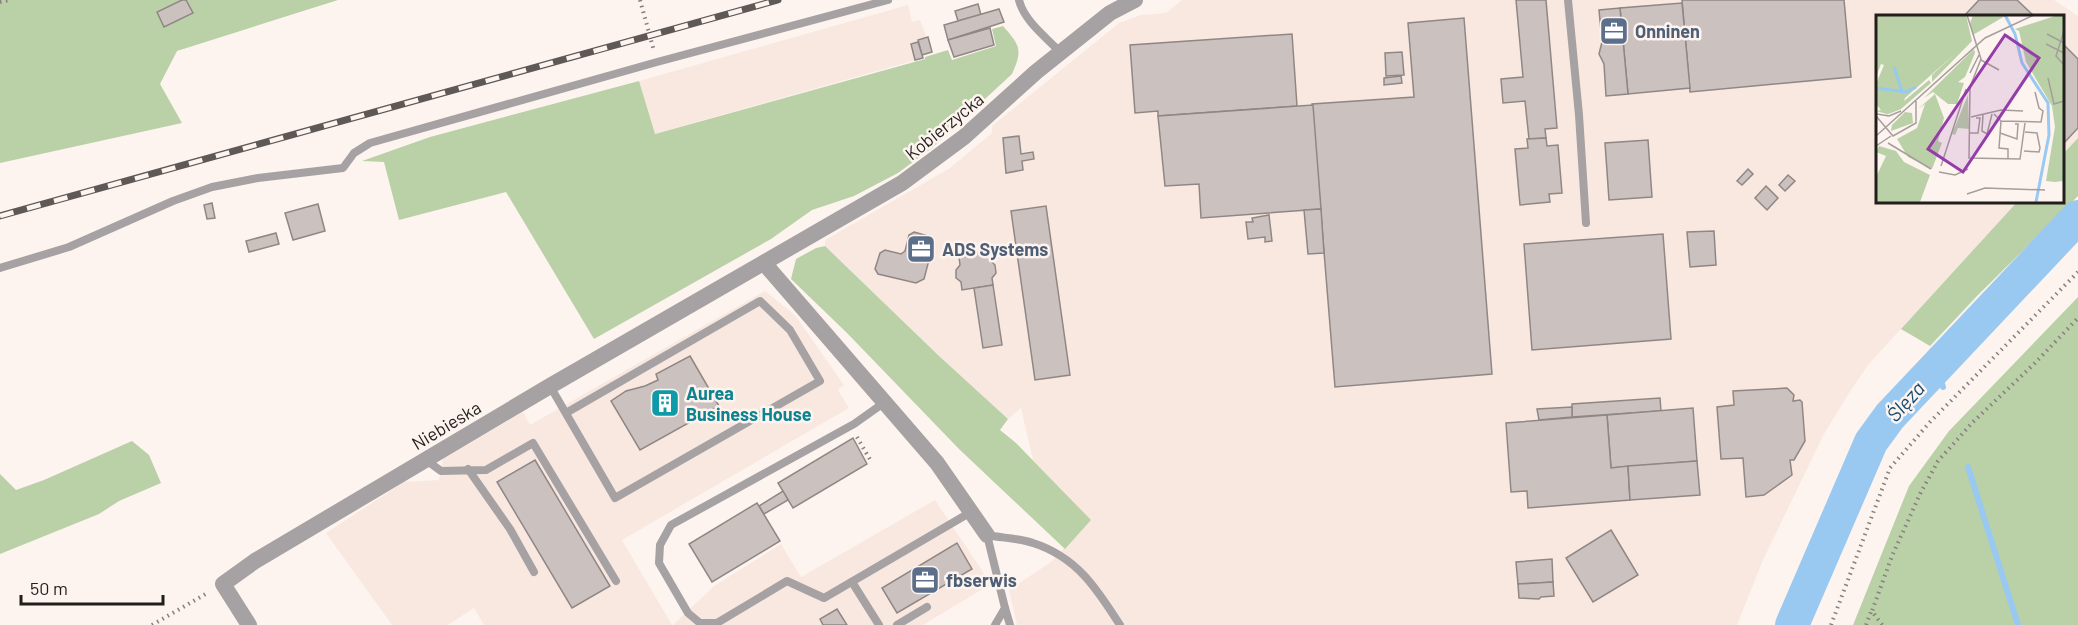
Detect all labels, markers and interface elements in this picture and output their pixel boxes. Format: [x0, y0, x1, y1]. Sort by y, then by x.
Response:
office icon: Onninen [1598, 15, 1630, 47]
inset map [1876, 15, 2063, 202]
place label: Onninen [1635, 20, 1700, 42]
street label: Kobierzycka [900, 88, 988, 164]
office icon: ADS Systems [905, 233, 937, 265]
place label: ADS Systems [942, 238, 1048, 260]
water label: Ślęza [1881, 376, 1929, 426]
place label: Aurea Business House [686, 382, 812, 425]
building icon: Aurea Business House [649, 387, 681, 419]
street label: Niebieska [407, 396, 485, 454]
office icon: fbserwis [909, 564, 941, 596]
scale bar [21, 568, 164, 606]
place label: fbserwis [946, 569, 1017, 591]
text: 50 m [30, 577, 68, 599]

